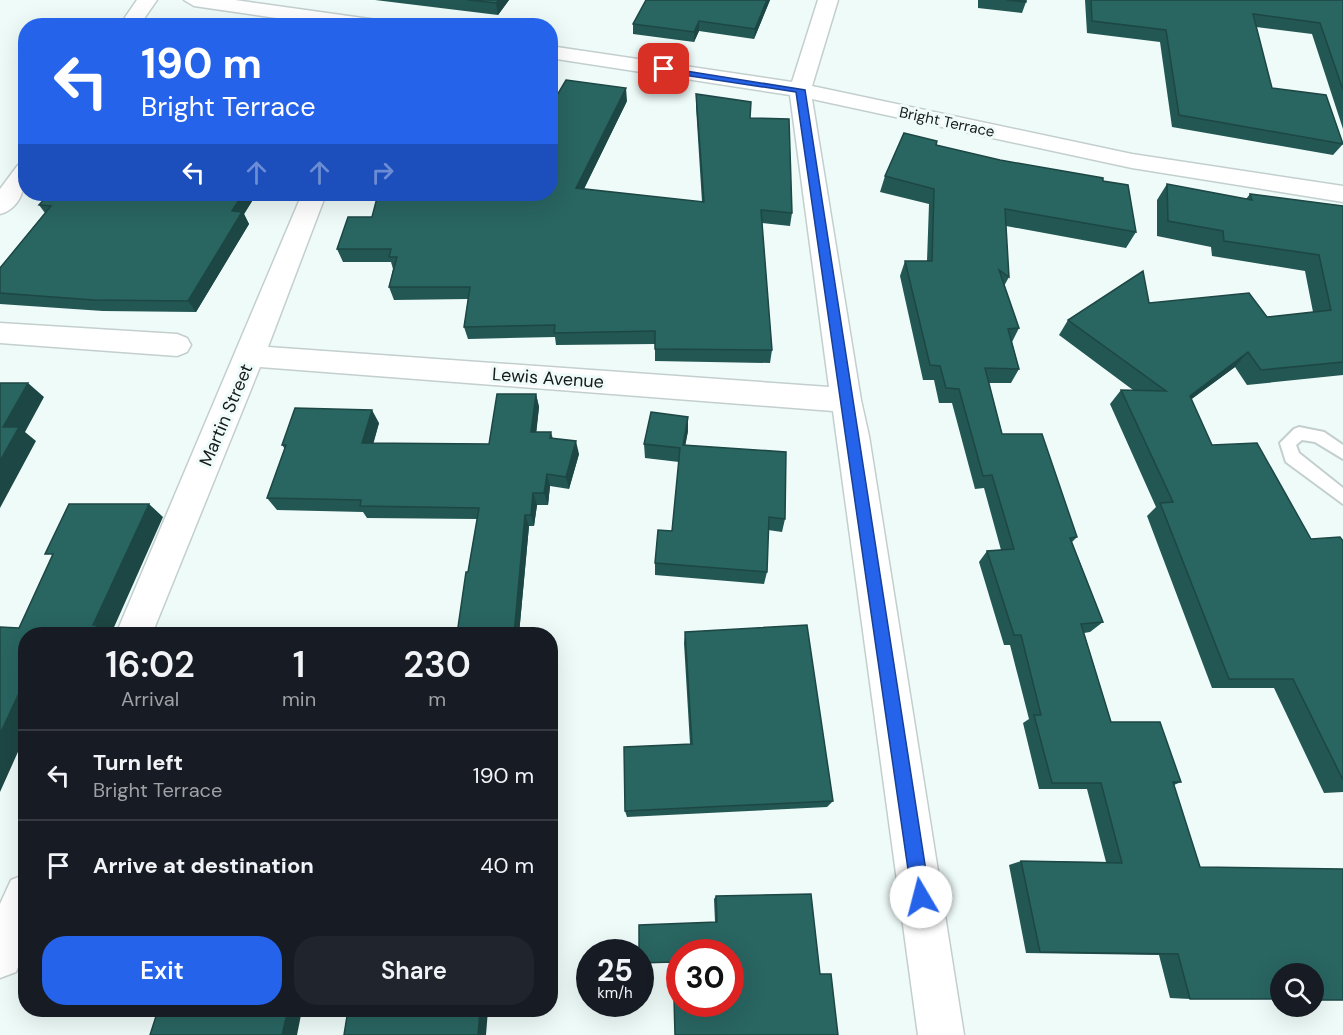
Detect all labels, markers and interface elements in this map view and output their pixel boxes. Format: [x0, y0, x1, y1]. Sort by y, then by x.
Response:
text: 190 m [141, 36, 262, 91]
icon: left [42, 42, 120, 120]
pin [638, 43, 689, 94]
icon: arrive [647, 52, 680, 85]
text: Bright Terrace [141, 89, 316, 124]
street label: Bright Terrace [897, 102, 997, 142]
icon: left [177, 156, 210, 189]
icon: ahead [240, 156, 273, 189]
icon: ahead [303, 156, 336, 189]
icon: right [366, 156, 399, 189]
street label: Martin Street [194, 360, 258, 470]
street label: Lewis Avenue [491, 362, 605, 394]
text: 16:02 [105, 641, 195, 688]
text: 1 [293, 641, 305, 688]
text: 230 [403, 641, 471, 688]
text: Arrival [121, 686, 179, 712]
text: min [282, 686, 316, 712]
text: m [428, 686, 446, 712]
text: Turn left [93, 748, 183, 777]
icon: left [42, 759, 75, 792]
text: 190 m [473, 761, 534, 790]
text: Bright Terrace [93, 777, 222, 803]
icon: arrive [42, 849, 75, 882]
text: Arrive at destination [93, 851, 314, 880]
text: 40 m [480, 851, 534, 880]
position arrow [889, 865, 953, 929]
button: Exit [42, 936, 282, 1005]
button: Share [294, 936, 534, 1005]
speed limit sign: 30 [666, 939, 744, 1017]
text: 25 [597, 951, 633, 990]
map controls [1270, 963, 1324, 1017]
button: search [1270, 963, 1324, 1017]
text: km/h [597, 983, 633, 1003]

